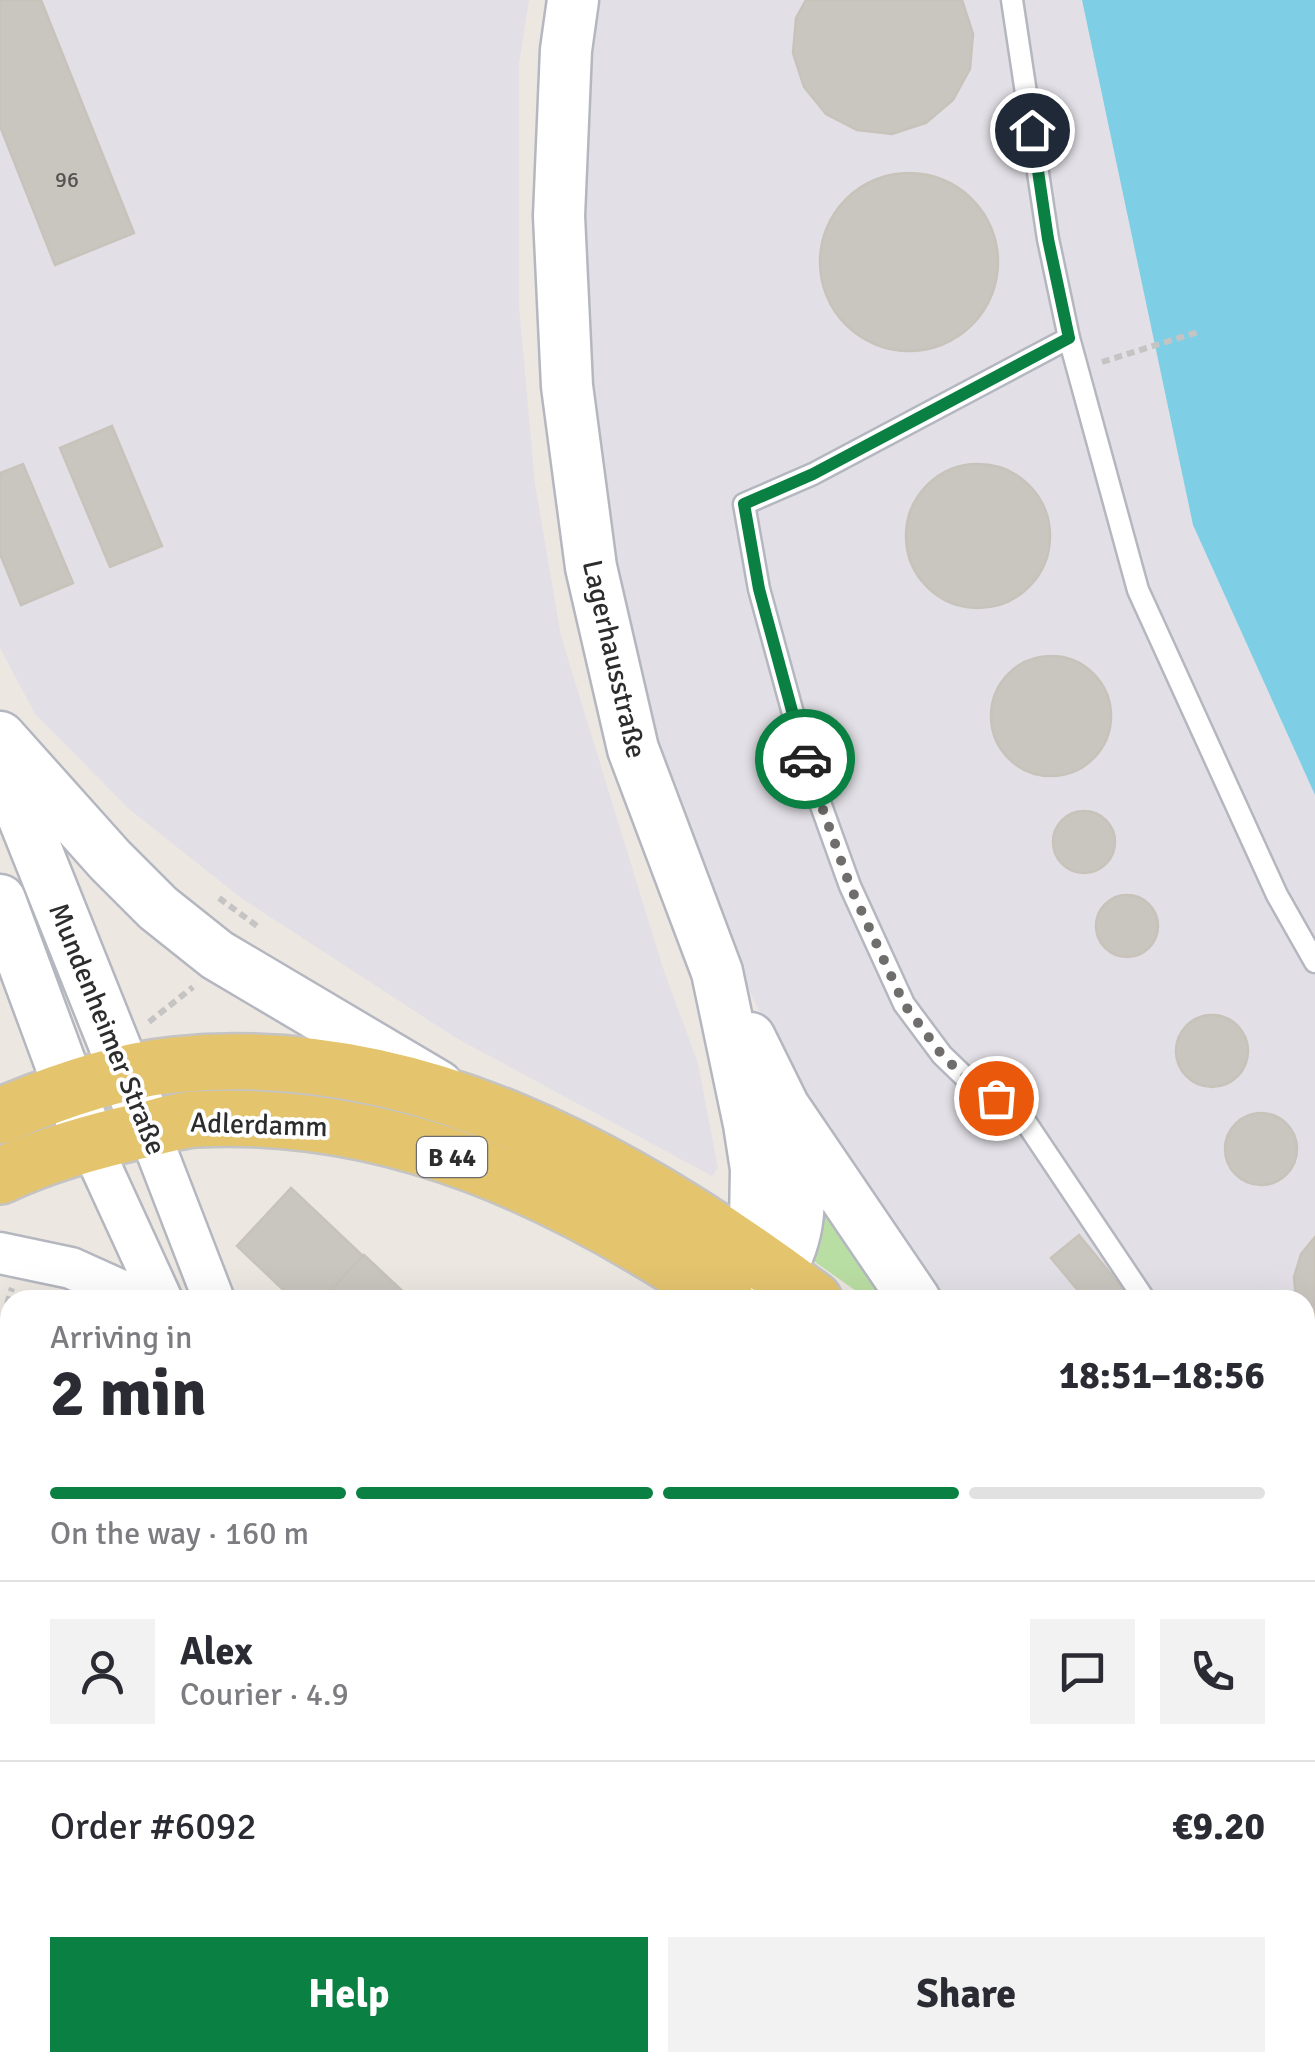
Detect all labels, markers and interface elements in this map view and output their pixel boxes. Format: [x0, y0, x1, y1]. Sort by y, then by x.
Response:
pin [990, 88, 1075, 173]
icon: home [1005, 103, 1060, 158]
house number: 96 [55, 166, 79, 193]
street label: Lagerhausstraße [575, 557, 653, 761]
courier [755, 709, 855, 809]
icon: car [778, 732, 833, 787]
street label: Mundenheimer Straße [41, 898, 173, 1160]
pin [954, 1056, 1039, 1141]
icon: bag [969, 1071, 1024, 1126]
street label: Adlerdamm [190, 1106, 328, 1144]
road number: B 44 [417, 1137, 487, 1177]
text: Arriving in [50, 1318, 192, 1357]
text: 18:51–18:56 [1059, 1352, 1265, 1399]
text: 2 min [50, 1354, 207, 1434]
text: On the way · 160 m [50, 1514, 309, 1553]
button: person [50, 1619, 155, 1724]
button: chat [1030, 1619, 1135, 1724]
button: phone [1160, 1619, 1265, 1724]
text: Alex [180, 1628, 253, 1675]
text: Courier · 4.9 [180, 1675, 349, 1714]
text: Order #6092 [50, 1803, 257, 1850]
text: €9.20 [1172, 1803, 1265, 1850]
button: Help [50, 1937, 648, 2052]
button: Share [668, 1937, 1265, 2052]

